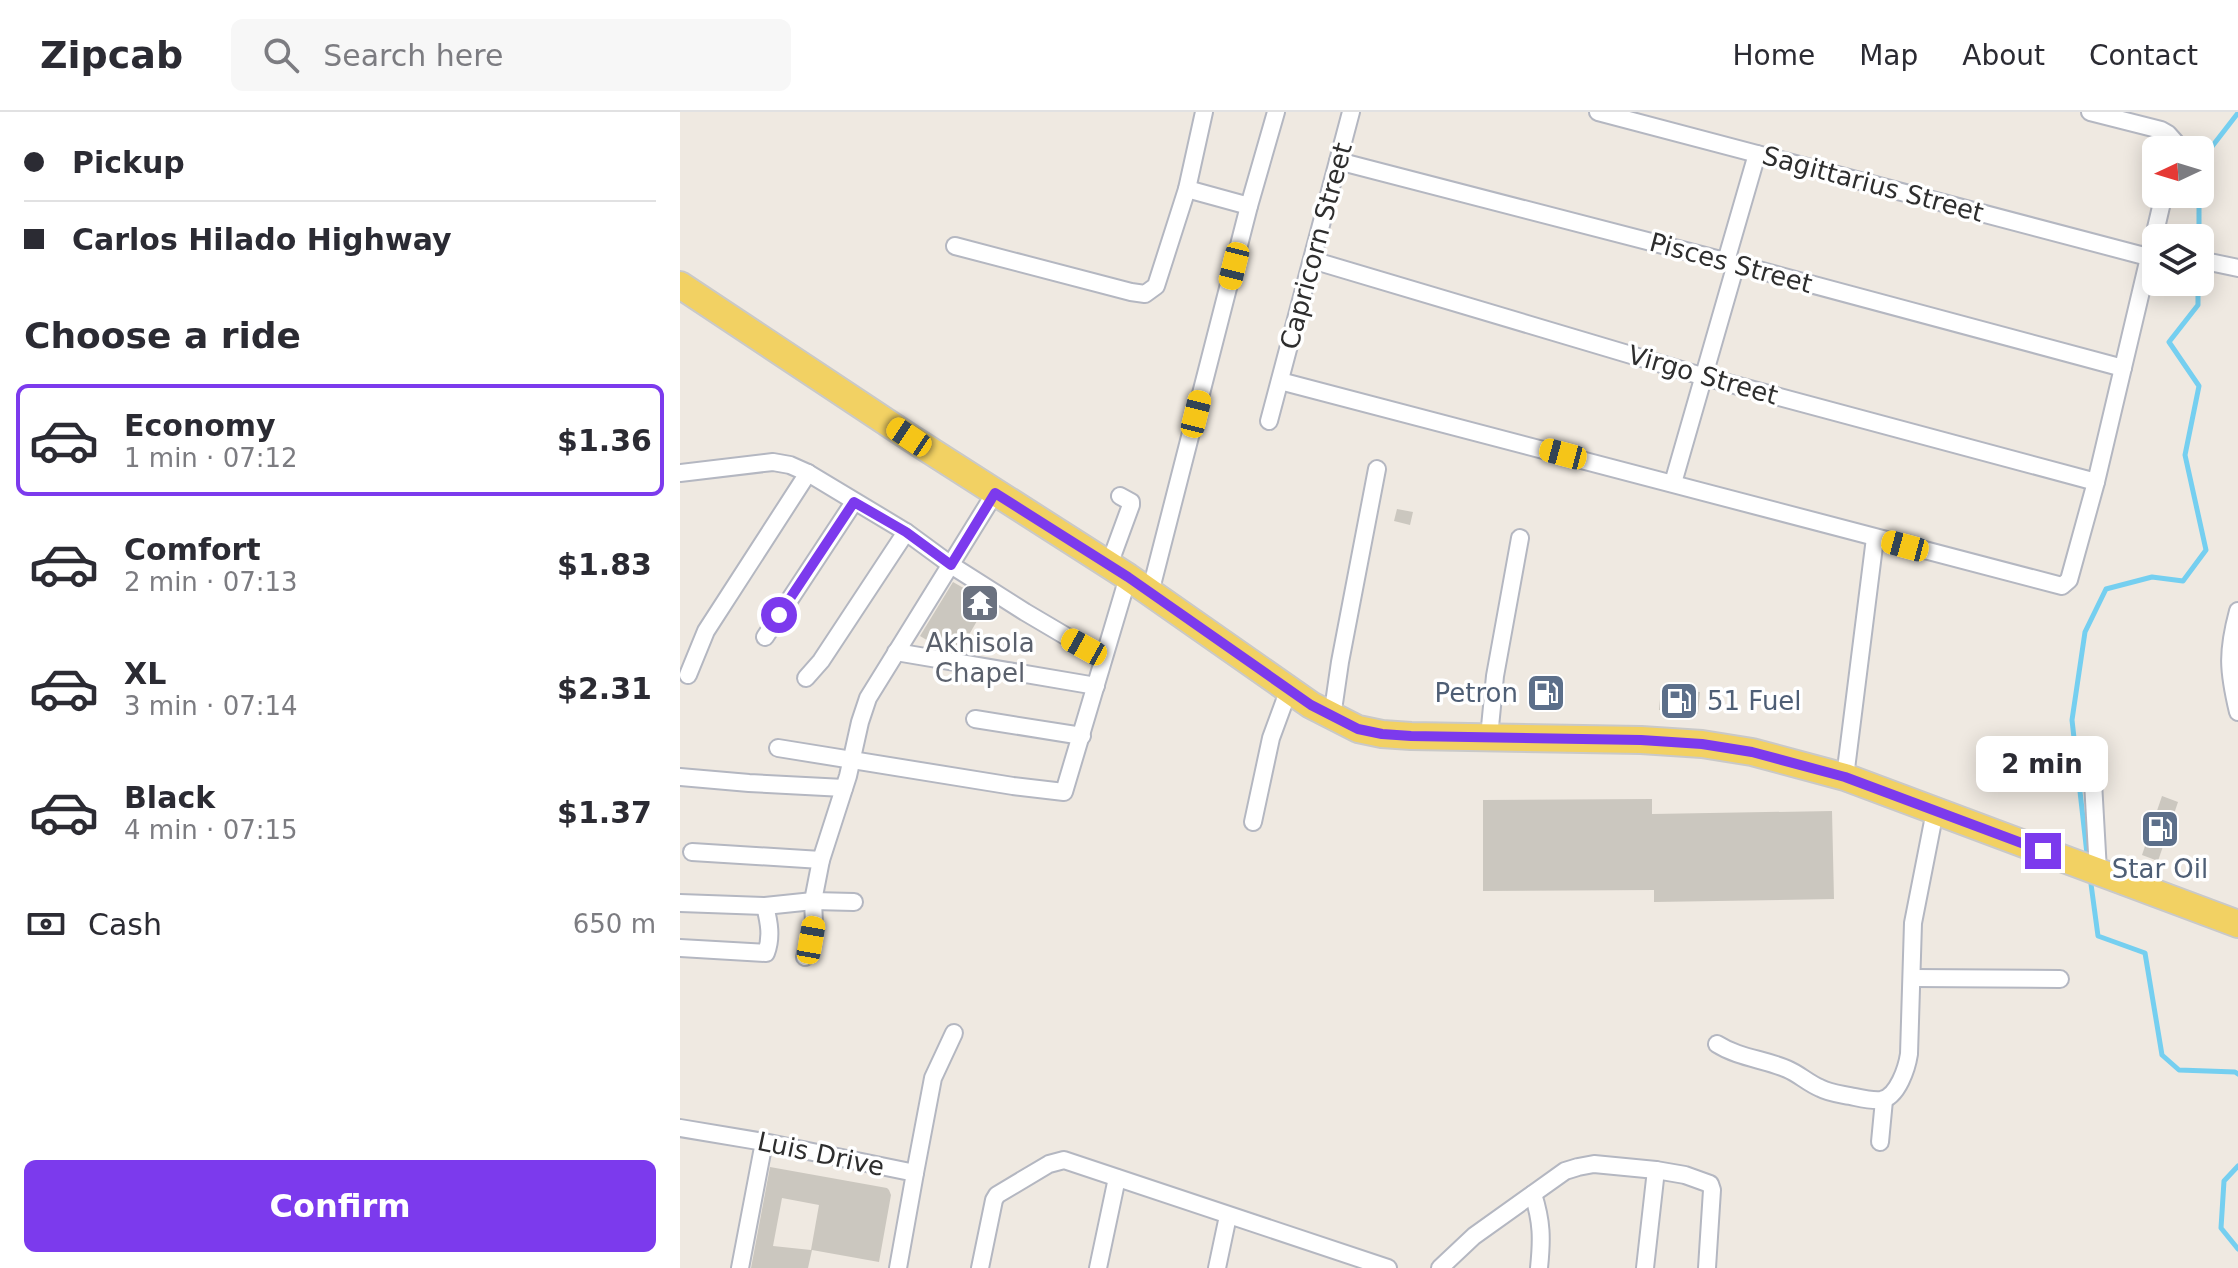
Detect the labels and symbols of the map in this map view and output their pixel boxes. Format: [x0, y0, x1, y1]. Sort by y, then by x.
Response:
north arrow [2142, 136, 2214, 208]
street label: Capricorn Street [1274, 139, 1358, 353]
street label: Sagittarius Street [1759, 140, 1987, 228]
street label: Pisces Street [1646, 227, 1816, 299]
car [1217, 240, 1251, 292]
street label: Virgo Street [1625, 339, 1781, 411]
car [1179, 388, 1213, 440]
car [882, 414, 936, 460]
car [1537, 436, 1589, 472]
car [1879, 528, 1931, 564]
temple icon: Akhisola Chapel [959, 582, 1001, 624]
route start [761, 597, 797, 633]
car [1057, 625, 1111, 669]
place label: Akhisola Chapel [925, 628, 1035, 688]
fuel station icon: Petron [1525, 672, 1567, 714]
place label: Petron [1435, 678, 1518, 708]
fuel station icon: 51 Fuel [1658, 680, 1700, 722]
place label: 51 Fuel [1707, 686, 1802, 716]
callout: 2 min [1977, 735, 2109, 791]
fuel station icon: Star Oil [2139, 808, 2181, 850]
route end [2025, 833, 2061, 869]
place label: Star Oil [2112, 854, 2208, 884]
car [795, 914, 827, 966]
street label: Luis Drive [755, 1126, 887, 1182]

